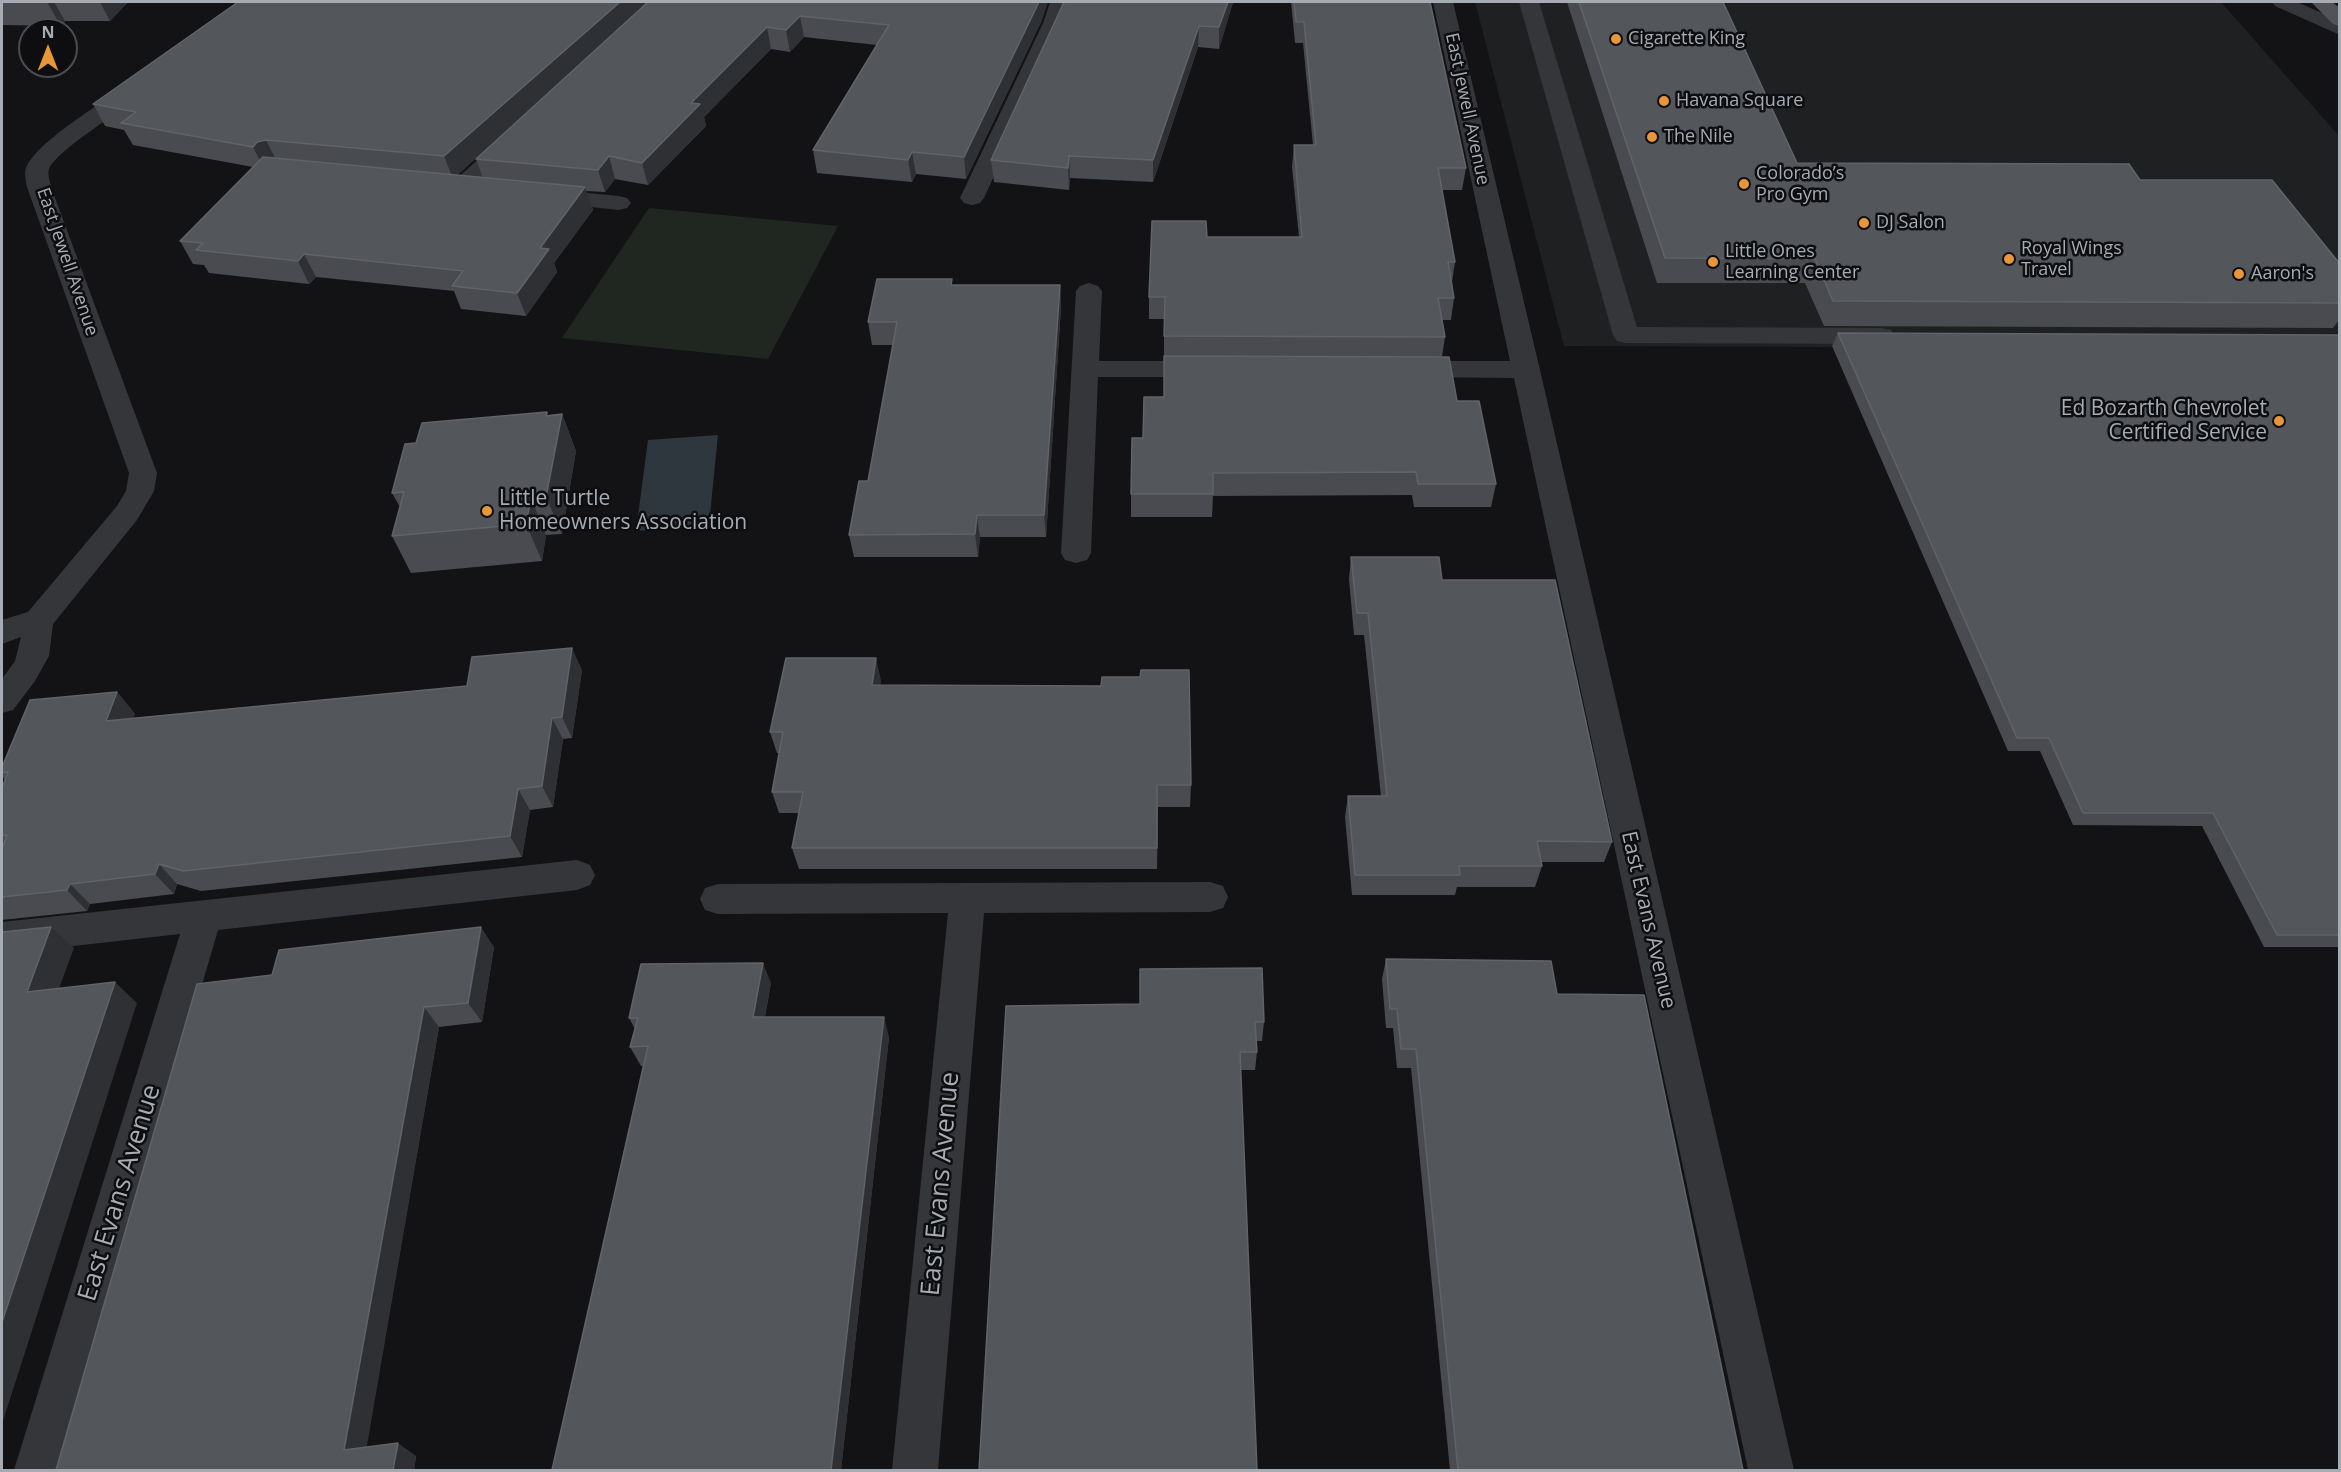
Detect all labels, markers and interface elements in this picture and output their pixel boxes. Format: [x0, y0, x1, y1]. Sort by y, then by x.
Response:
north arrow [18, 18, 78, 78]
text: N [41, 21, 55, 43]
place label: Cigarette King [1628, 28, 1745, 50]
street label: East Jewell Avenue [1440, 31, 1494, 187]
marker: Cigarette King [1609, 32, 1623, 46]
place label: Havana Square [1676, 90, 1803, 112]
marker: Havana Square [1657, 94, 1671, 108]
place label: The Nile [1664, 126, 1732, 148]
marker: The Nile [1645, 130, 1659, 144]
place label: Colorado’s Pro Gym [1756, 163, 1844, 206]
marker: Colorado’s Pro Gym [1737, 177, 1751, 191]
street label: East Jewell Avenue [32, 185, 102, 339]
place label: DJ Salon [1876, 212, 1945, 234]
marker: DJ Salon [1857, 216, 1871, 230]
place label: Royal Wings Travel [2021, 238, 2122, 280]
place label: Little Ones Learning Center [1725, 241, 1859, 284]
marker: Royal Wings Travel [2002, 252, 2016, 266]
marker: Little Ones Learning Center [1706, 255, 1720, 269]
place label: Aaron's [2251, 263, 2314, 285]
marker: Aaron's [2232, 267, 2246, 281]
place label: Ed Bozarth Chevrolet Certified Service [2061, 396, 2267, 446]
marker: Ed Bozarth Chevrolet Certified Service [2272, 414, 2286, 428]
place label: Little Turtle Homeowners Association [499, 486, 747, 536]
marker: Little Turtle Homeowners Association [480, 504, 494, 518]
street label: East Evans Avenue [1615, 829, 1681, 1011]
street label: East Evans Avenue [916, 1071, 966, 1297]
street label: East Evans Avenue [72, 1081, 168, 1305]

